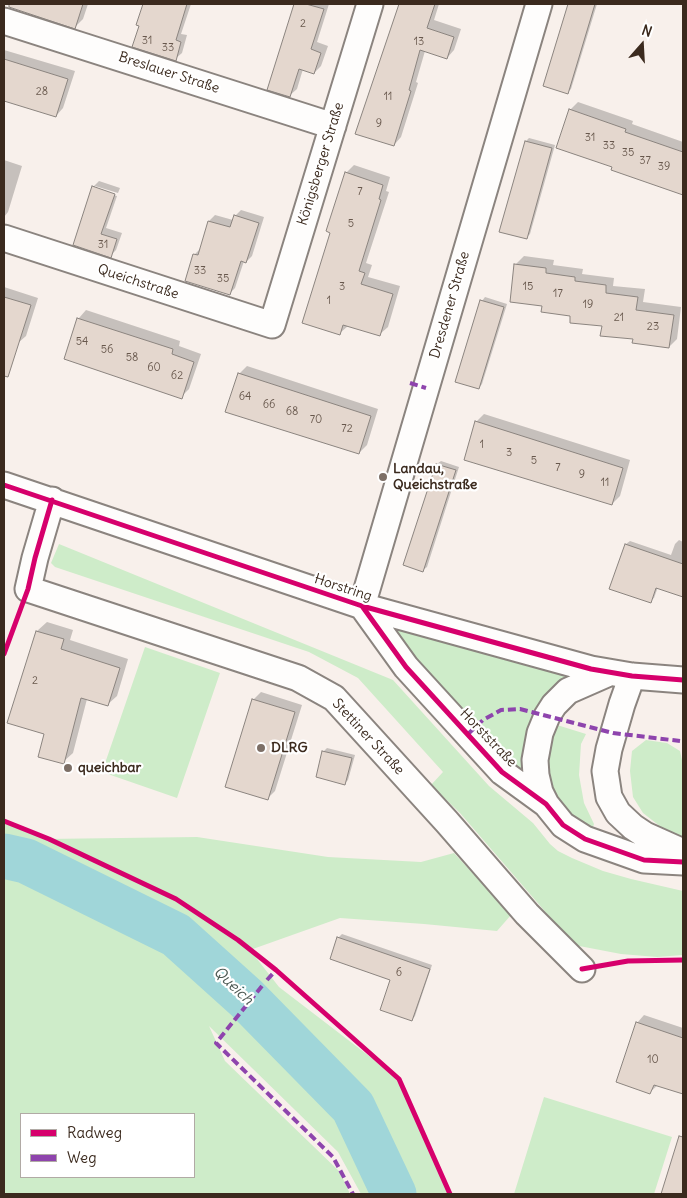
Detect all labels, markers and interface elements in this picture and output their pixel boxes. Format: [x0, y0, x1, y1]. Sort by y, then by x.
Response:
house number: 2 [300, 17, 306, 31]
north arrow [617, 20, 667, 70]
text: N [639, 21, 654, 41]
house number: 31 [142, 34, 152, 48]
house number: 13 [414, 35, 424, 49]
house number: 33 [162, 41, 174, 55]
street label: Breslauer Straße [116, 49, 222, 97]
house number: 28 [36, 85, 48, 99]
house number: 11 [384, 90, 392, 104]
street label: Königsberger Straße [294, 100, 348, 228]
house number: 9 [376, 117, 382, 131]
house number: 31 [585, 131, 595, 145]
house number: 33 [603, 139, 615, 153]
house number: 35 [622, 146, 634, 160]
house number: 37 [639, 154, 651, 168]
house number: 39 [658, 160, 670, 174]
house number: 7 [357, 185, 363, 199]
house number: 5 [348, 217, 354, 231]
house number: 31 [98, 238, 108, 252]
street label: Dresdener Straße [427, 250, 473, 360]
street label: Queichstraße [95, 261, 181, 303]
house number: 33 [194, 264, 206, 278]
house number: 35 [217, 272, 229, 286]
house number: 3 [339, 280, 345, 294]
house number: 15 [523, 280, 533, 294]
house number: 17 [553, 287, 563, 301]
house number: 1 [327, 294, 331, 308]
house number: 19 [583, 298, 593, 312]
house number: 21 [614, 311, 624, 325]
house number: 23 [647, 320, 659, 334]
house number: 54 [76, 335, 88, 349]
house number: 56 [101, 343, 113, 357]
house number: 58 [126, 351, 138, 365]
house number: 60 [147, 361, 161, 375]
house number: 62 [171, 369, 183, 383]
house number: 64 [239, 390, 251, 404]
house number: 66 [263, 398, 275, 412]
house number: 68 [286, 405, 298, 419]
house number: 70 [310, 413, 322, 427]
house number: 72 [341, 422, 353, 436]
house number: 1 [480, 438, 484, 452]
house number: 3 [506, 446, 512, 460]
house number: 5 [531, 454, 537, 468]
place label: Landau, Queichstraße [393, 461, 477, 494]
house number: 7 [555, 461, 561, 475]
house number: 9 [579, 468, 585, 482]
marker: Landau, Queichstraße [377, 471, 389, 483]
house number: 11 [601, 476, 609, 490]
street label: Horstring [312, 571, 374, 605]
house number: 2 [32, 674, 38, 688]
street label: Stettiner Straße [328, 695, 408, 779]
street label: Horststraße [456, 705, 520, 771]
place label: DLRG [271, 740, 307, 756]
marker: DLRG [255, 742, 267, 754]
place label: queichbar [78, 760, 141, 776]
marker: queichbar [62, 762, 74, 774]
water label: Queich [209, 963, 257, 1009]
house number: 6 [396, 966, 402, 980]
house number: 10 [647, 1053, 659, 1067]
legend [20, 1113, 195, 1178]
text: Radweg [67, 1123, 122, 1142]
text: Weg [67, 1148, 97, 1167]

